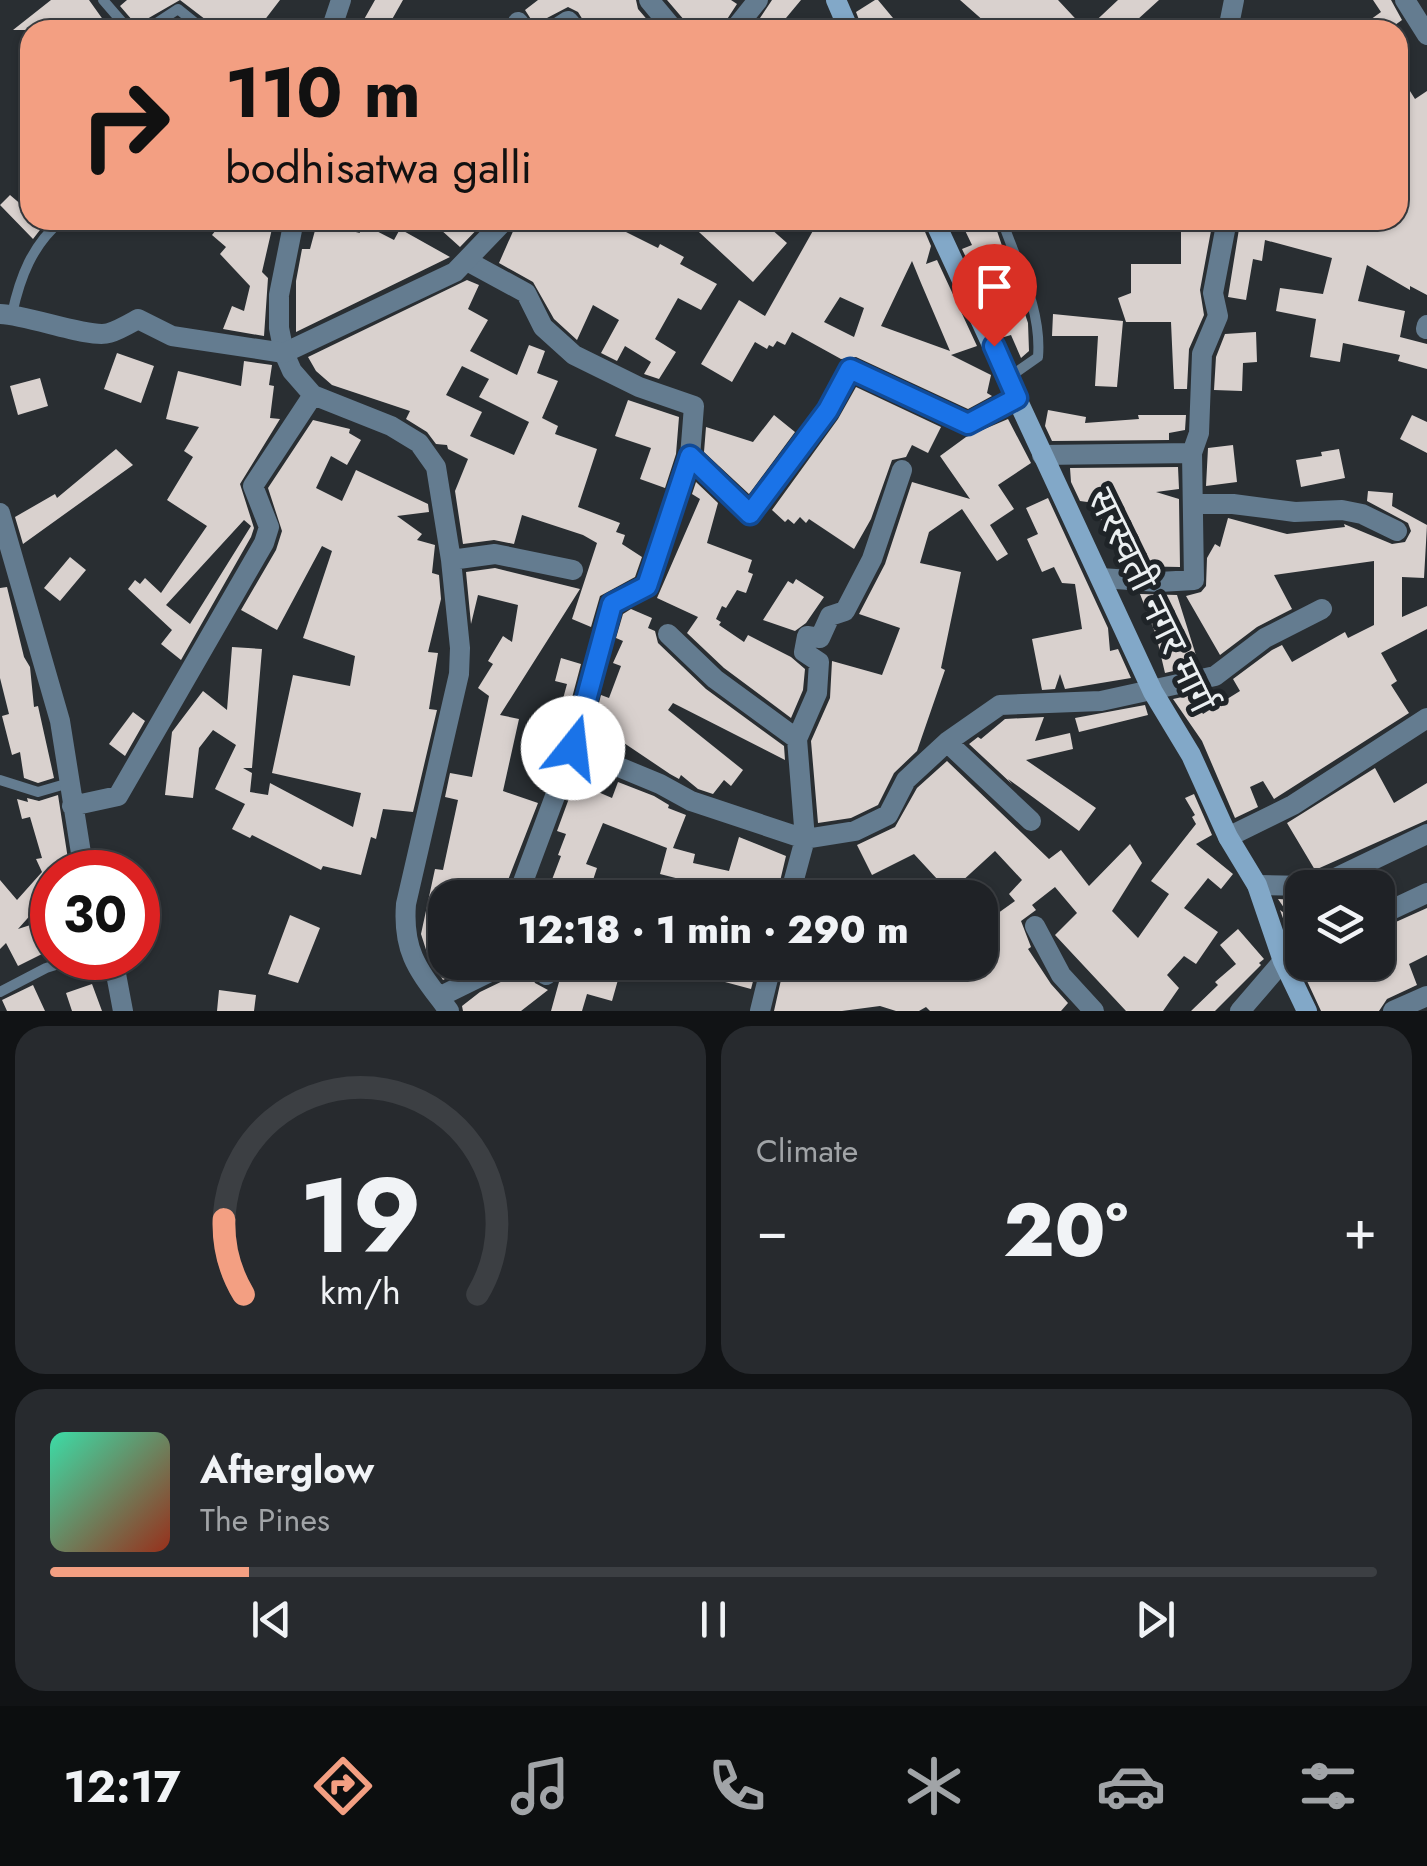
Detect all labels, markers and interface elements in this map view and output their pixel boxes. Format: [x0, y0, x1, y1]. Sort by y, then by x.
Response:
text: 110 m [225, 42, 421, 143]
icon: right [60, 60, 190, 190]
text: bodhisatwa galli [225, 135, 532, 200]
pin [952, 244, 1037, 347]
icon: arrive [967, 259, 1022, 314]
street label: सरस्वती नगर मार्ग [1074, 478, 1231, 722]
position arrow [521, 696, 625, 800]
speed limit sign: 30 [30, 850, 160, 980]
map controls [1285, 870, 1395, 980]
button: layers [1285, 870, 1395, 980]
text: 12:18 · 1 min · 290 m [517, 902, 909, 957]
text: Climate [756, 1128, 858, 1174]
text: 19 [299, 1141, 422, 1291]
text: 20° [1003, 1176, 1128, 1284]
text: − [756, 1190, 788, 1270]
text: + [1343, 1190, 1377, 1270]
text: km/h [320, 1266, 401, 1317]
text: Afterglow [200, 1442, 374, 1497]
text: The Pines [200, 1497, 330, 1543]
icon: previous [244, 1592, 299, 1647]
icon: pause [686, 1592, 741, 1647]
icon: next [1128, 1592, 1183, 1647]
icon: directions [308, 1751, 378, 1821]
icon: music [505, 1751, 575, 1821]
icon: phone [702, 1751, 772, 1821]
icon: climate [899, 1751, 969, 1821]
icon: car [1096, 1751, 1166, 1821]
icon: filters [1293, 1751, 1363, 1821]
text: 12:17 [64, 1754, 181, 1819]

